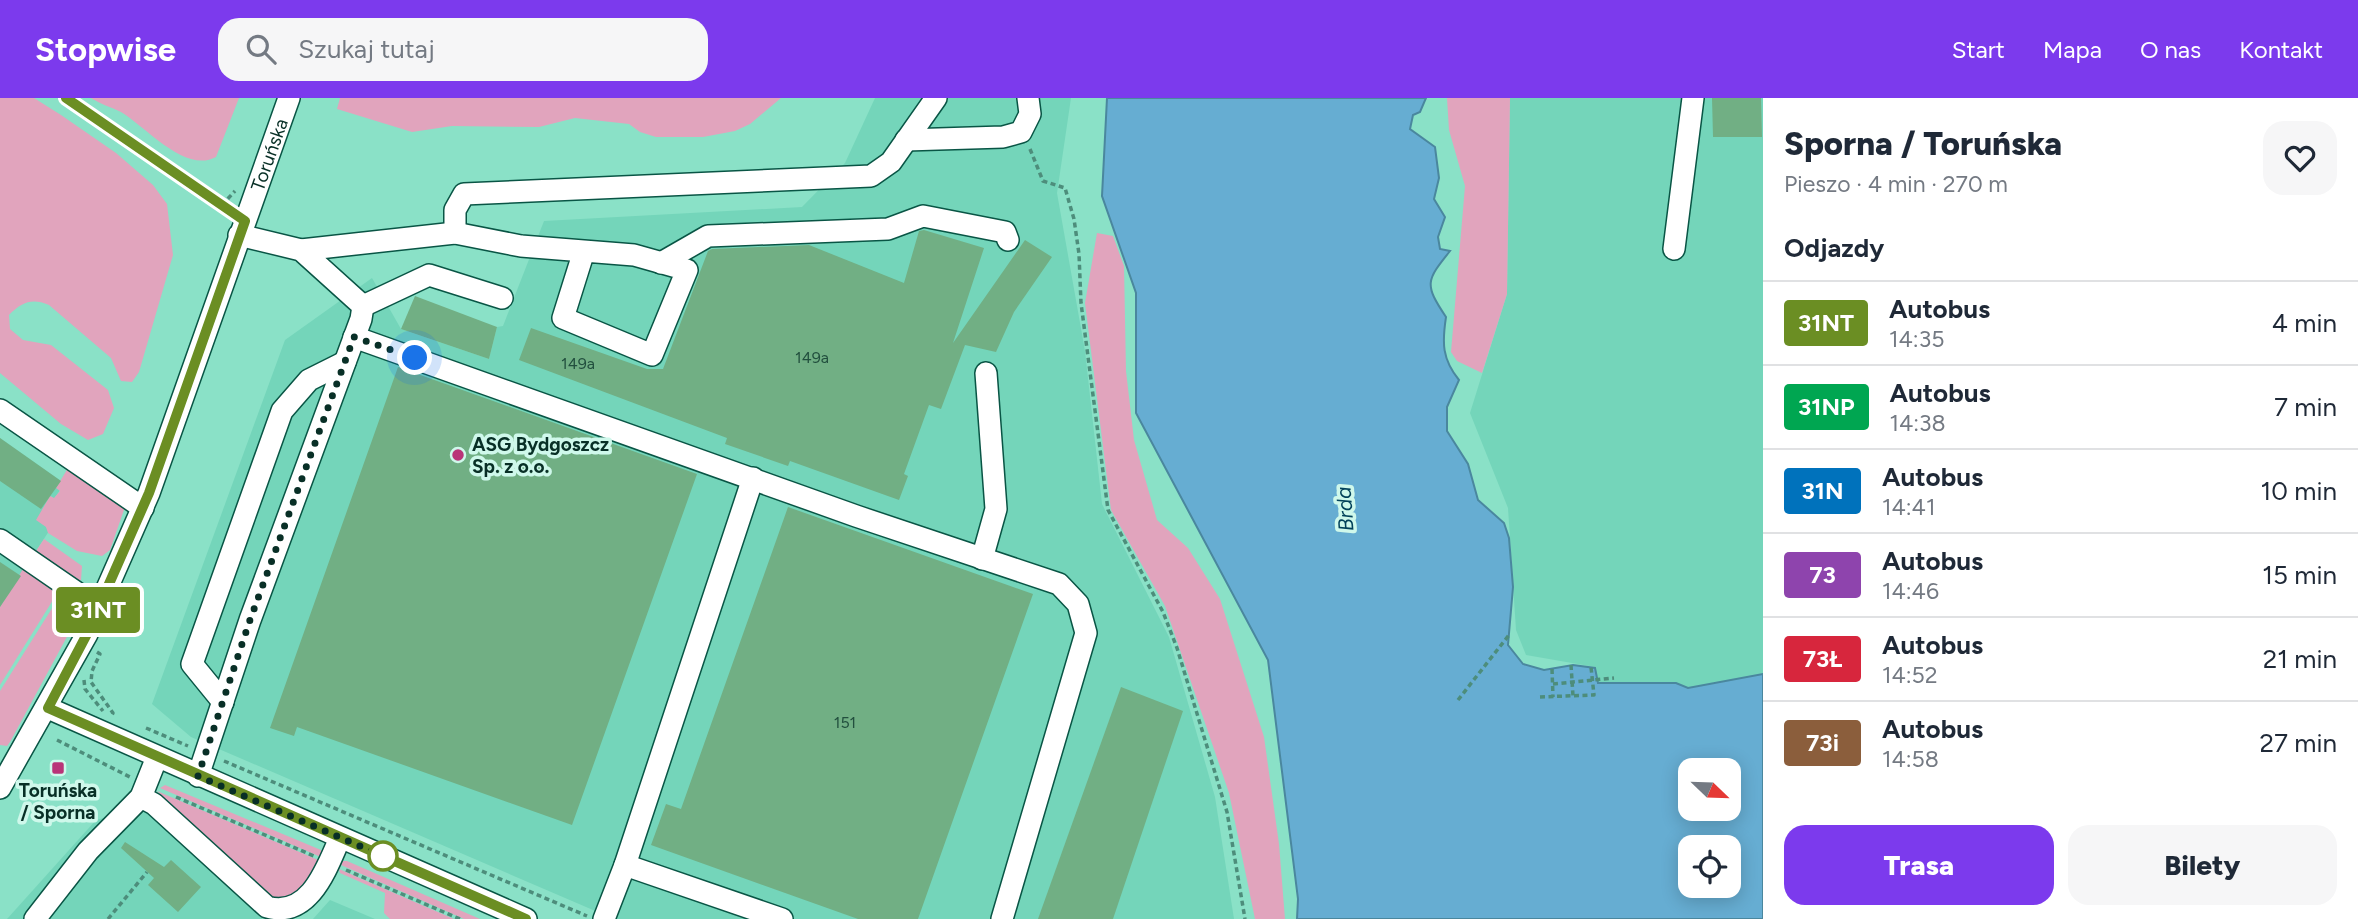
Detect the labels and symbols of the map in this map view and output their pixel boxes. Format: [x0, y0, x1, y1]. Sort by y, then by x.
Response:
street label: Toruńska [246, 115, 293, 194]
your location [397, 340, 432, 375]
house number: 149a [795, 348, 829, 367]
house number: 149a [561, 354, 595, 373]
place label: ASG Bydgoszcz Sp. z o.o. [472, 433, 609, 478]
marker: ASG Bydgoszcz Sp. z o.o. [450, 447, 466, 463]
water label: Brda [1330, 486, 1359, 532]
line badge: 31NT [49, 587, 147, 633]
house number: 151 [834, 713, 856, 732]
north arrow [1678, 758, 1741, 821]
marker: Toruńska / Sporna [50, 760, 66, 776]
place label: Toruńska / Sporna [19, 779, 97, 824]
unlabelled marker [368, 841, 398, 871]

